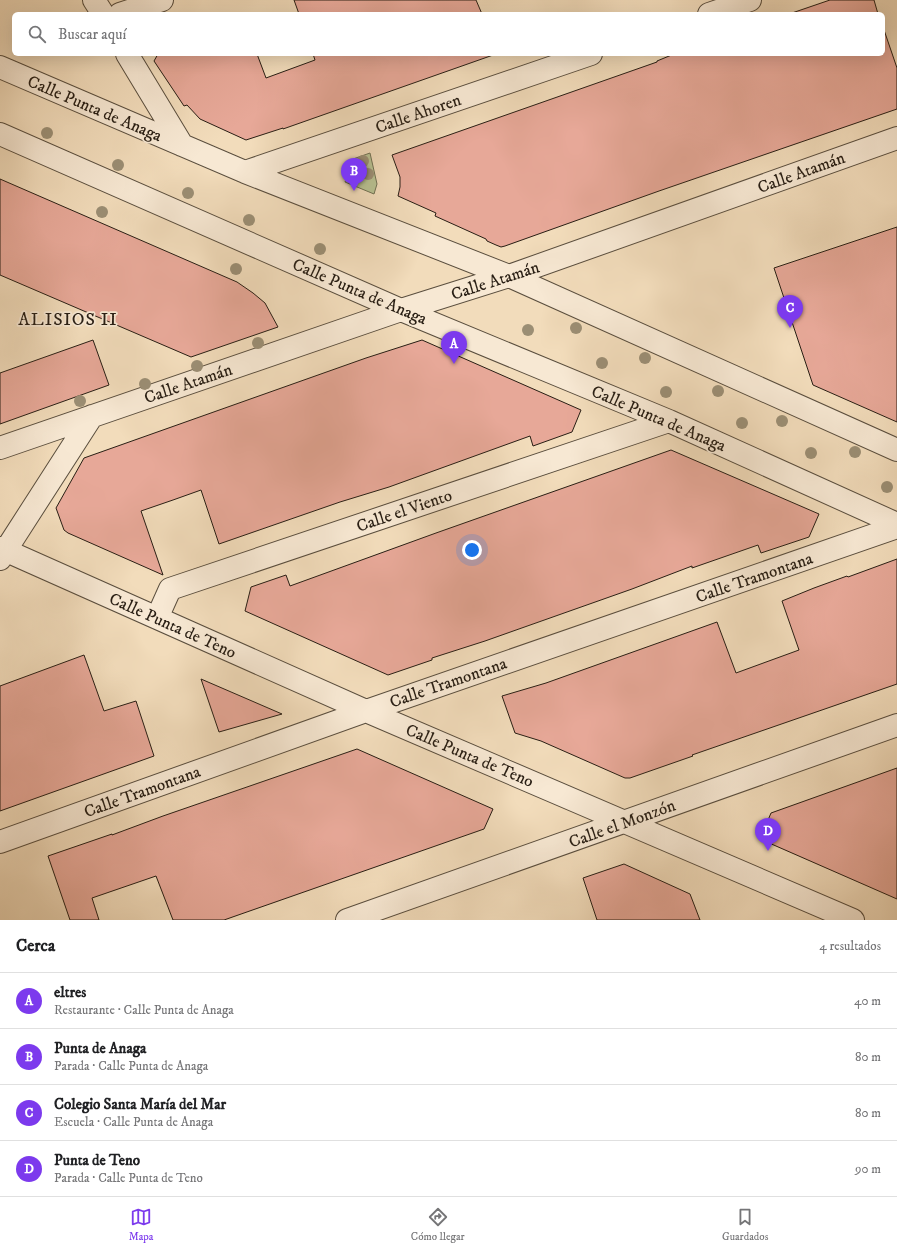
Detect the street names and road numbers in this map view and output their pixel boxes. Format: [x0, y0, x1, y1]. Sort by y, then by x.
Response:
street label: Calle Punta de Anaga [24, 71, 166, 148]
street label: Calle Ahoren [372, 89, 464, 139]
street label: Calle Atamán [754, 147, 848, 199]
street label: Calle Punta de Anaga [289, 254, 431, 331]
street label: Calle Atamán [448, 256, 542, 306]
street label: Calle Atamán [141, 359, 235, 409]
street label: Calle Punta de Anaga [588, 381, 730, 458]
street label: Calle el Viento [354, 484, 455, 538]
street label: Calle Tramontana [693, 547, 817, 608]
street label: Calle Punta de Teno [106, 588, 240, 664]
street label: Calle Tramontana [387, 652, 511, 713]
street label: Calle Punta de Teno [402, 719, 537, 793]
street label: Calle Tramontana [81, 760, 204, 823]
street label: Calle el Monzón [566, 794, 679, 853]

